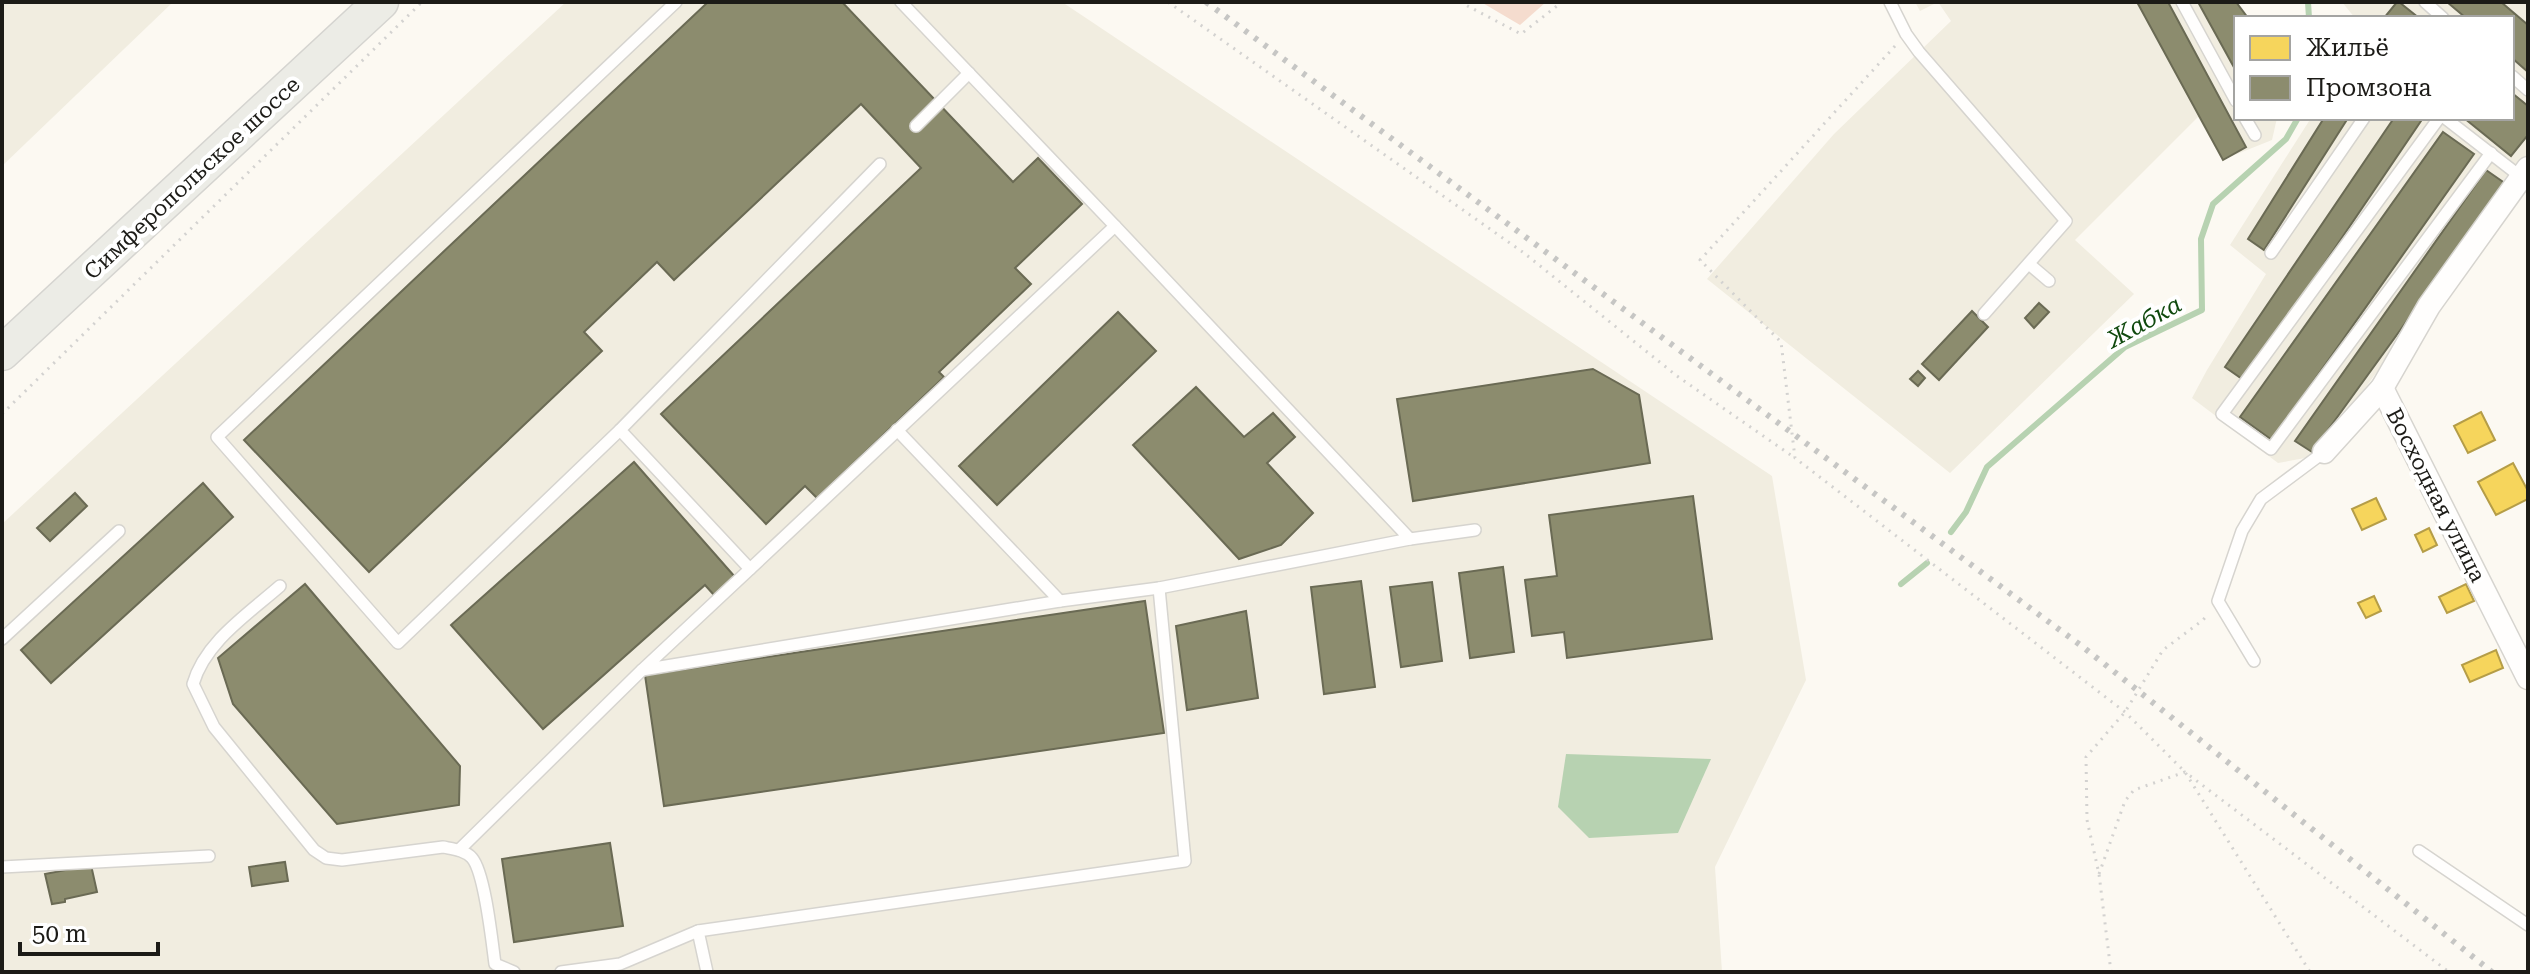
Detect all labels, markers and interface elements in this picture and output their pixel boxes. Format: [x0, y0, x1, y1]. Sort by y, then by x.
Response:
legend [2234, 16, 2514, 120]
text: Жильё [2306, 34, 2389, 62]
street label: Симферопольское шоссе [79, 72, 305, 284]
text: Промзона [2306, 74, 2432, 102]
water label: Жабка [2100, 290, 2186, 355]
street label: Восходная улица [2381, 404, 2491, 586]
scale bar [20, 906, 158, 956]
text: 50 m [32, 920, 87, 948]

